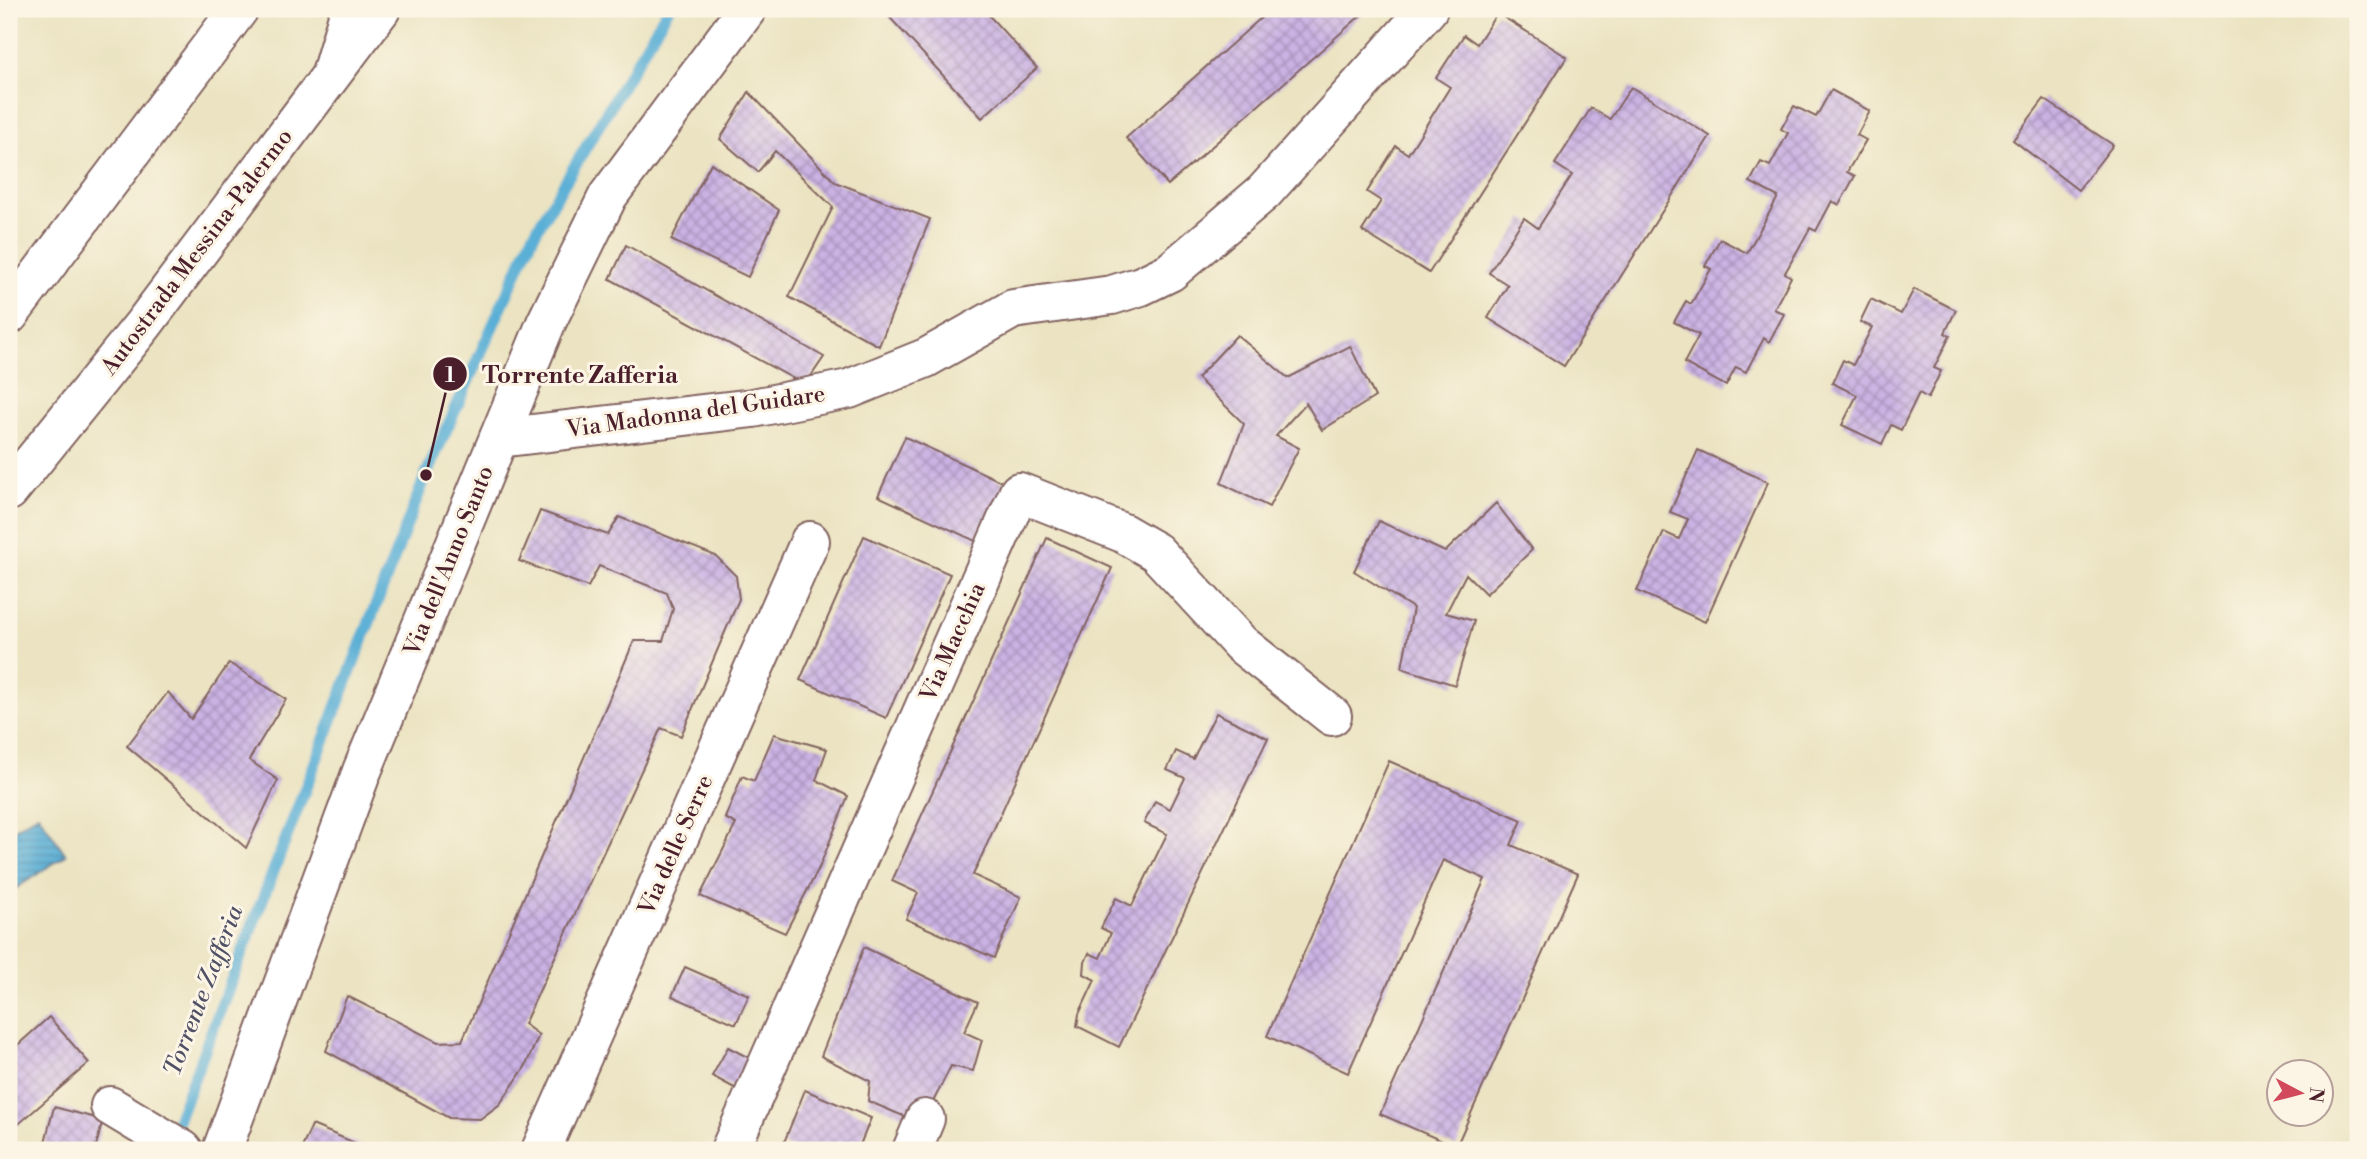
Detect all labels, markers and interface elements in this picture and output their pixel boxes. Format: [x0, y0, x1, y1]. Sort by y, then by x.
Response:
street label: Autostrada Messina-Palermo [95, 123, 299, 381]
callout: Torrente Zafferia [433, 352, 692, 397]
text: Torrente Zafferia [482, 361, 679, 391]
text: 1 [445, 363, 455, 389]
street label: Via Madonna del Guidare [564, 380, 827, 444]
street label: Via dell'Anno Santo [398, 462, 500, 661]
street label: Via Macchia [914, 578, 992, 707]
street label: Via delle Serre [632, 771, 719, 920]
water label: Torrente Zafferia [158, 901, 251, 1081]
north arrow [2266, 1058, 2336, 1128]
text: N [2303, 1086, 2329, 1104]

